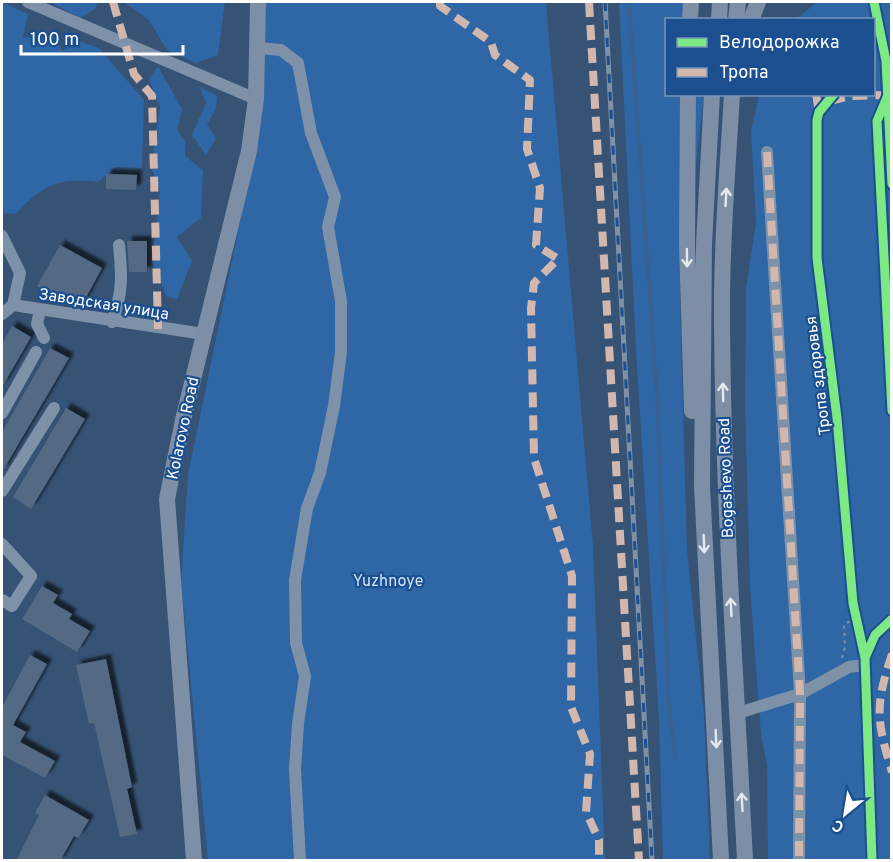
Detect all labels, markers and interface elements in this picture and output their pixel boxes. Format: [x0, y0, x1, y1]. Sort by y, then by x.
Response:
scale bar [21, 18, 183, 56]
legend [665, 18, 875, 96]
text: 100 m [30, 29, 79, 52]
text: Велодорожка [719, 32, 839, 55]
text: Тропа [719, 62, 768, 85]
one-way arrow [720, 187, 731, 207]
one-way arrow [681, 247, 693, 267]
street label: Заводская улица [37, 285, 170, 325]
street label: Тропа здоровья [802, 315, 836, 437]
street label: Kolarovo Road [163, 375, 205, 482]
one-way arrow [717, 382, 728, 402]
street label: Bogashevo Road [715, 417, 739, 538]
one-way arrow [698, 534, 709, 554]
park label: Yuzhnoye [353, 572, 423, 592]
one-way arrow [725, 598, 736, 618]
one-way arrow [710, 728, 721, 748]
north arrow [815, 784, 875, 844]
one-way arrow [737, 793, 748, 813]
text: С [829, 814, 848, 836]

